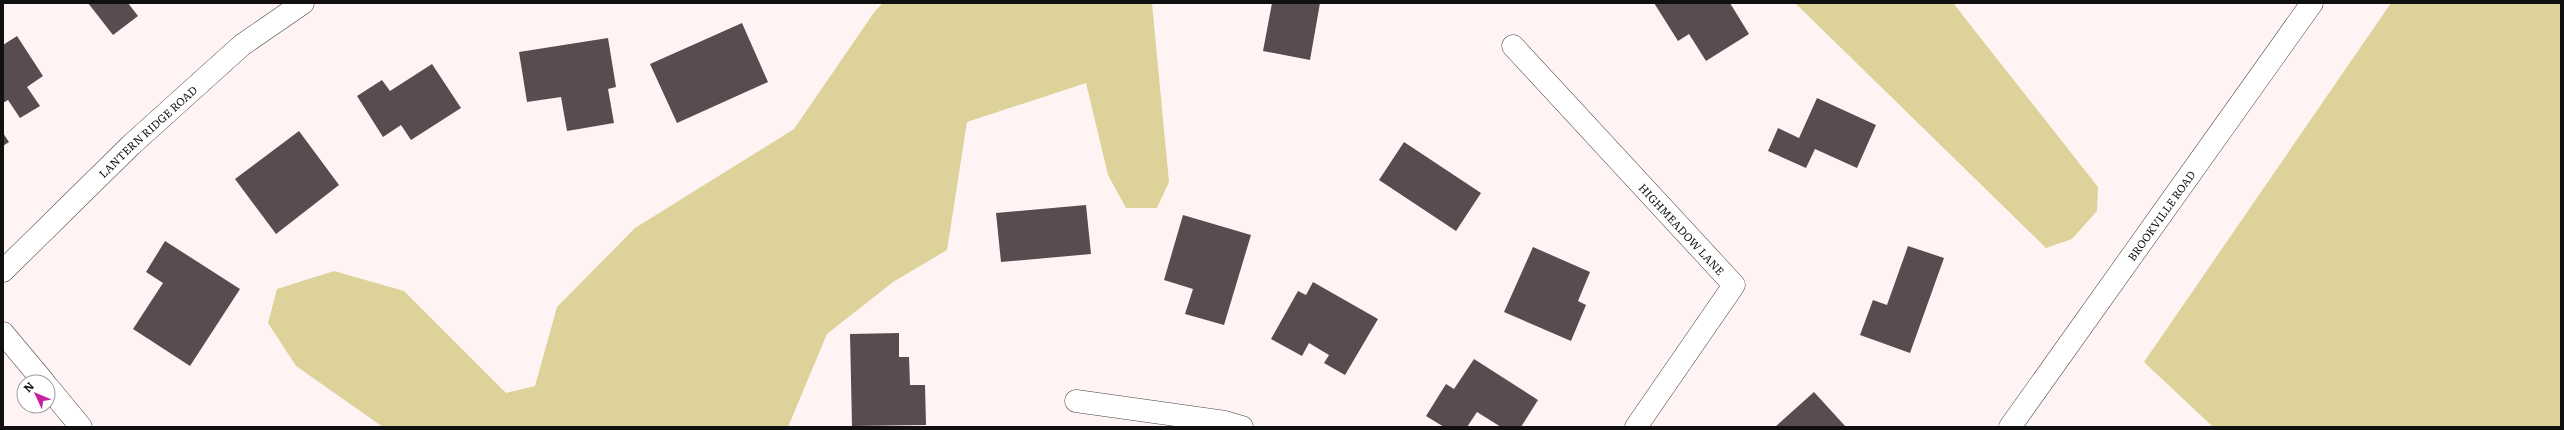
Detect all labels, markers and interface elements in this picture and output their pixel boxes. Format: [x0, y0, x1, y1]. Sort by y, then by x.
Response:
street label: LANTERN RIDGE ROAD [95, 82, 200, 181]
street label: BROOKVILLE ROAD [2123, 167, 2199, 264]
street label: HIGHMEADOW LANE [1636, 180, 1728, 278]
north arrow [16, 374, 56, 414]
text: N [19, 377, 37, 395]

